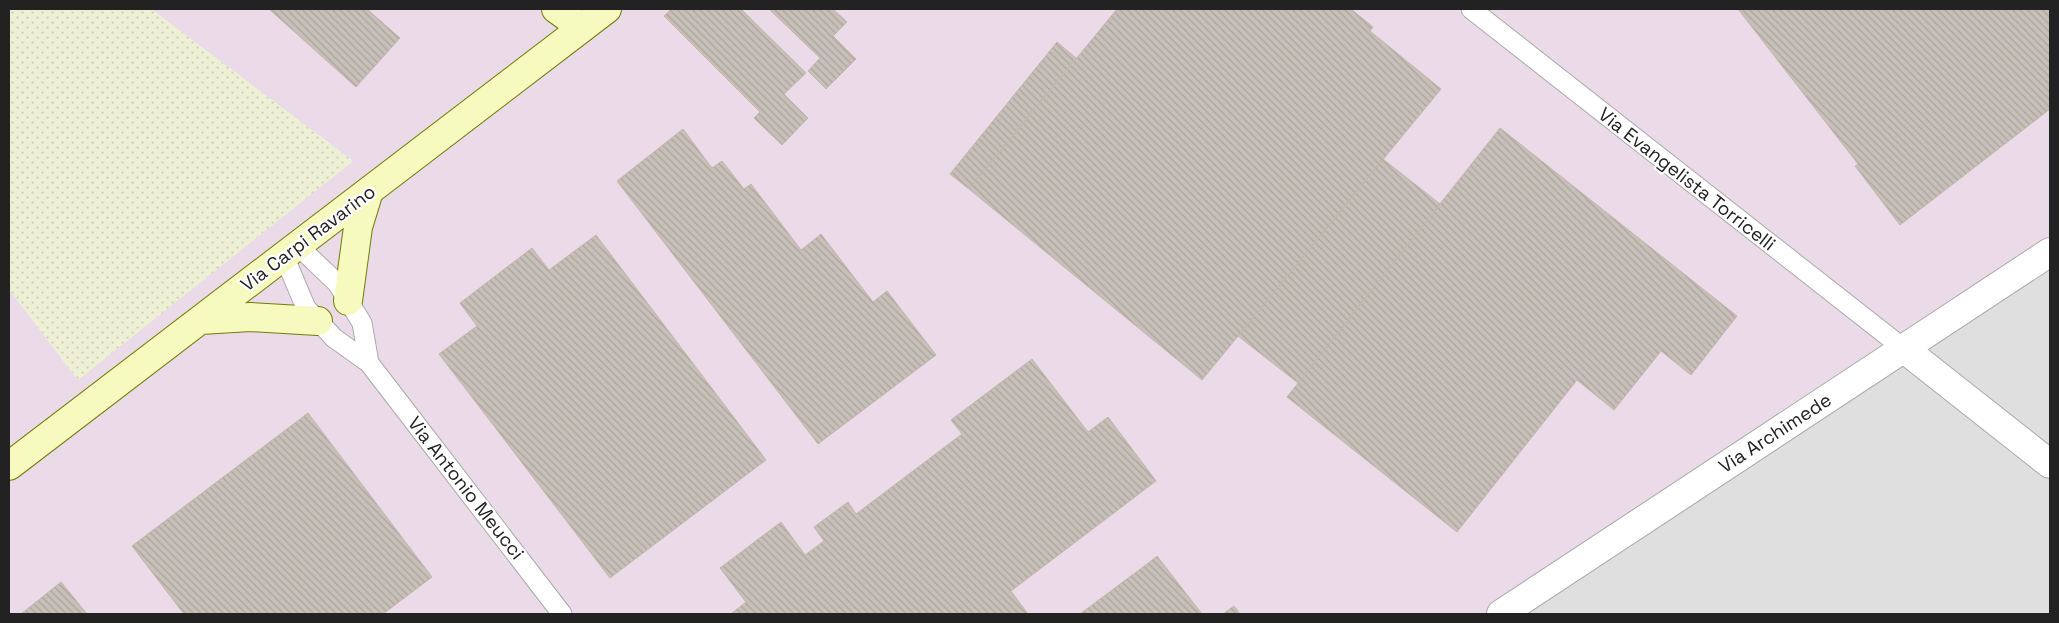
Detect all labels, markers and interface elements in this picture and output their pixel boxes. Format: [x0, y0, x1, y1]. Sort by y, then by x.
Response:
street label: Via Evangelista Torricelli [1593, 102, 1781, 256]
street label: Via Carpi Ravarino [235, 179, 381, 297]
street label: Via Archimede [1714, 387, 1836, 479]
street label: Via Antonio Meucci [402, 411, 530, 565]

